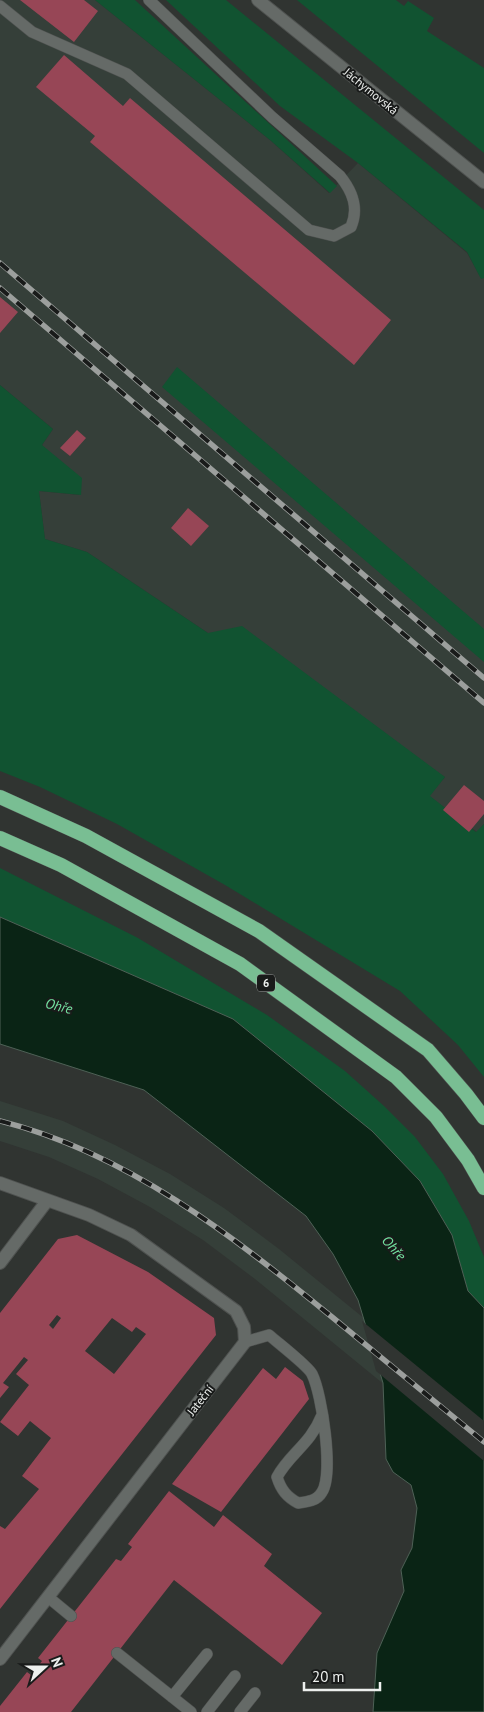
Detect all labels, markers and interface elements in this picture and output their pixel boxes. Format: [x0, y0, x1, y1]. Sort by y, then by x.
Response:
street label: Jáchymovská [340, 64, 401, 117]
road number: 6 [257, 974, 275, 991]
water label: Ohře [43, 994, 75, 1018]
water label: Ohře [378, 1232, 410, 1265]
street label: Jateční [183, 1382, 217, 1419]
north arrow [20, 1642, 70, 1692]
text: N [47, 1655, 67, 1670]
scale bar [304, 1660, 380, 1692]
text: 20 m [312, 1667, 345, 1686]

